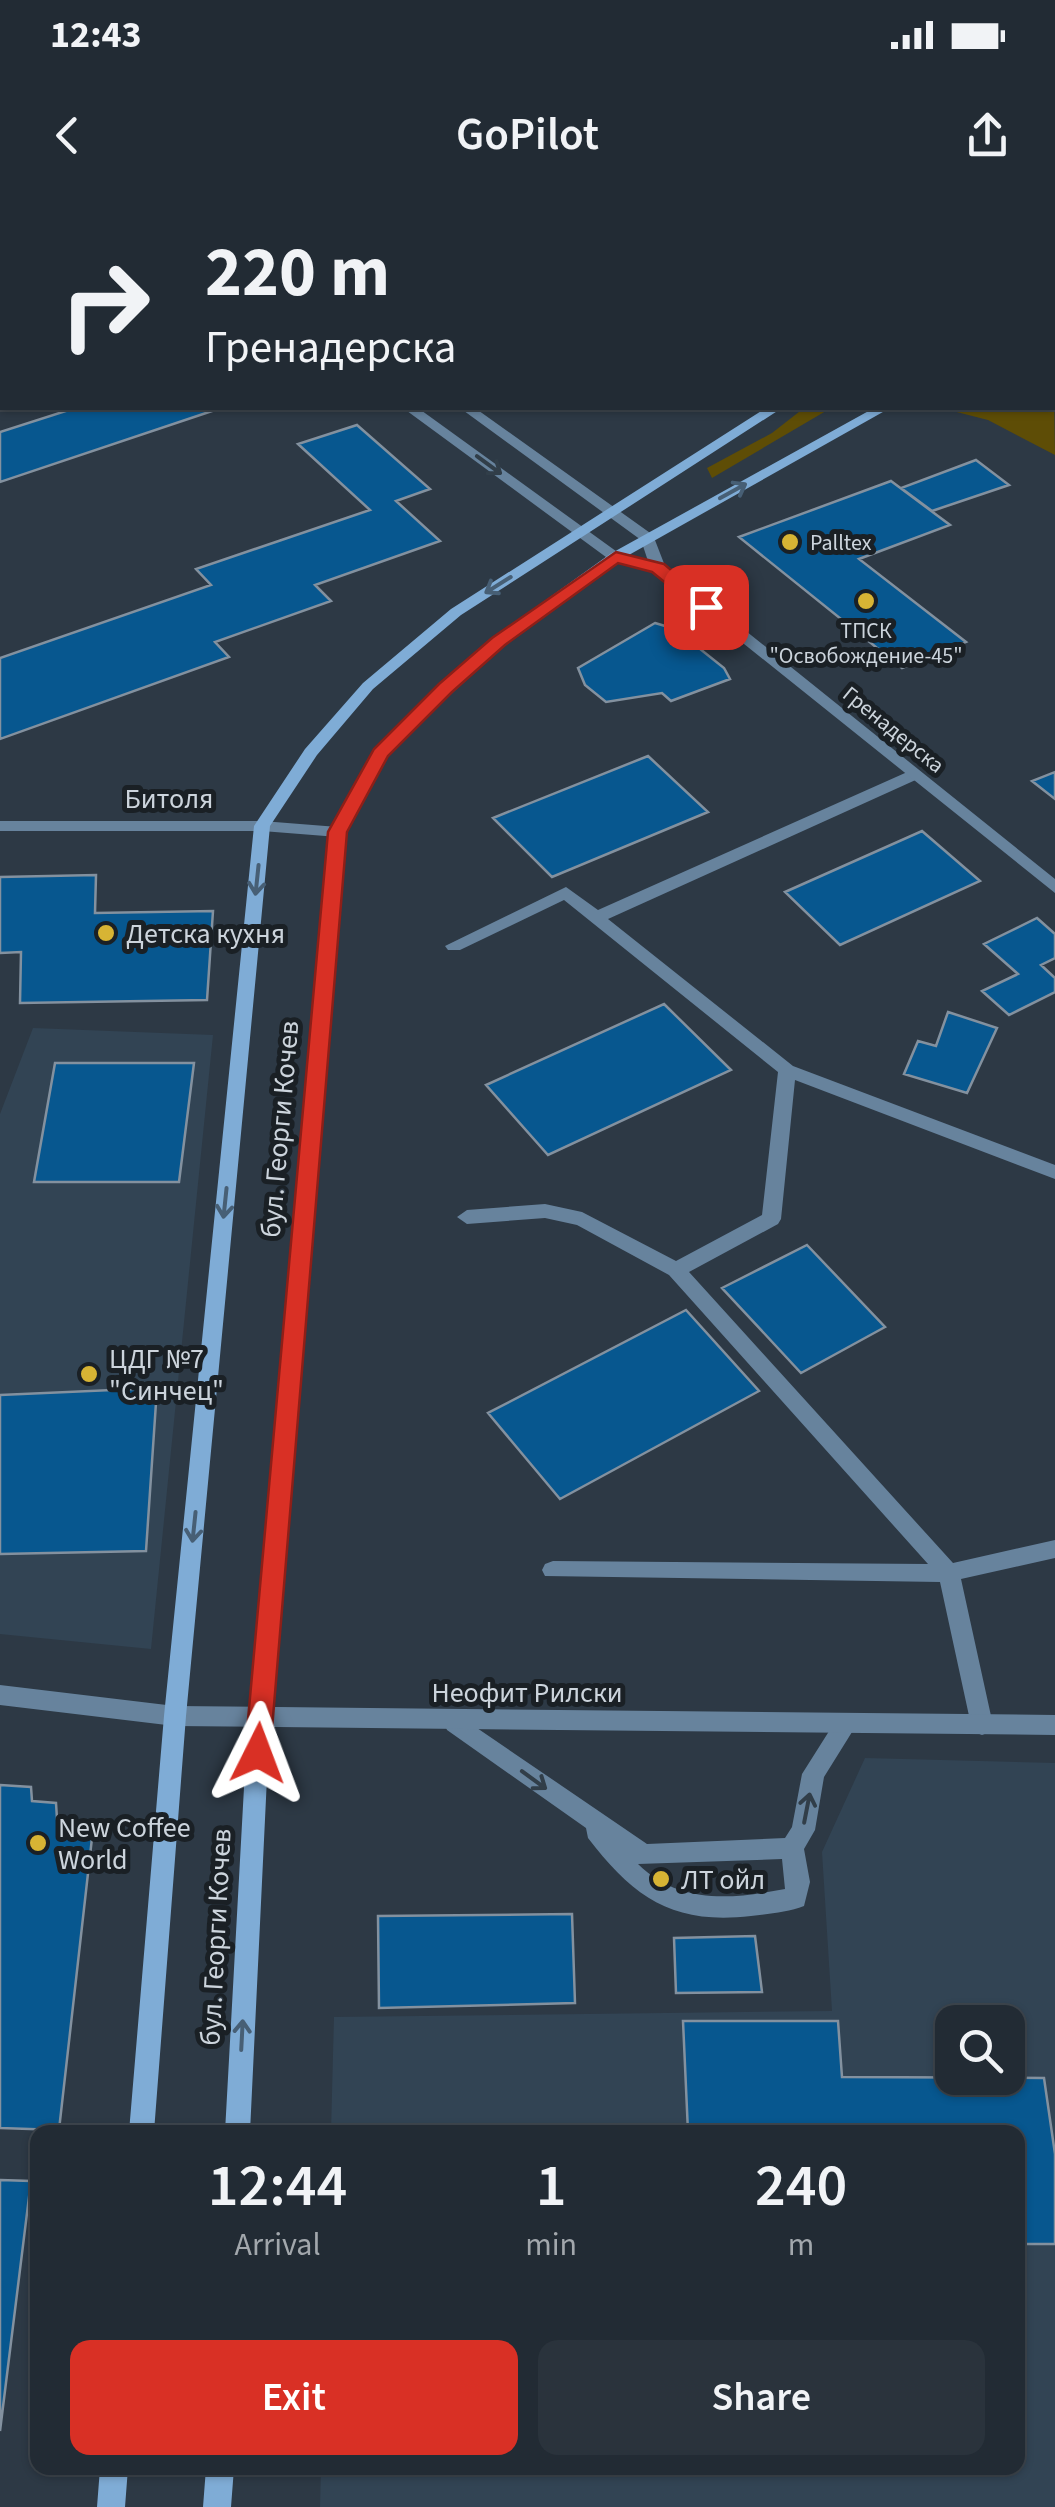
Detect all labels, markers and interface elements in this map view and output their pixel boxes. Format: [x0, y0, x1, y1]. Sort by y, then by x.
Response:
text: 12:43 [50, 8, 142, 62]
text: GoPilot [456, 103, 599, 167]
icon: back [40, 108, 95, 163]
icon: share [960, 108, 1015, 163]
text: 220 m [205, 223, 390, 323]
icon: right [40, 240, 170, 370]
text: Гренадерска [205, 316, 456, 380]
one-way arrow [474, 455, 502, 476]
one-way arrow [718, 480, 748, 500]
place label: Palltex [810, 527, 872, 559]
marker: Palltex [779, 531, 801, 553]
pin [664, 565, 749, 650]
one-way arrow [484, 575, 513, 595]
icon: arrive [679, 580, 734, 635]
marker: ТПСК "Освобождение-45" [855, 590, 877, 612]
place label: ТПСК "Освобождение-45" [769, 615, 963, 672]
street label: Гренадерска [836, 679, 951, 781]
street label: Битоля [124, 779, 214, 819]
one-way arrow [247, 863, 266, 895]
place label: Детска кухня [126, 914, 285, 954]
marker: Детска кухня [95, 922, 117, 944]
street label: бул. Георги Кочев [251, 1019, 309, 1239]
one-way arrow [216, 1187, 235, 1219]
place label: ЦДГ №7 "Синчец" [109, 1339, 224, 1411]
marker: ЦДГ №7 "Синчец" [78, 1363, 100, 1385]
one-way arrow [184, 1510, 203, 1542]
street label: Неофит Рилски [431, 1673, 623, 1713]
position arrow [206, 1701, 310, 1805]
one-way arrow [519, 1770, 547, 1791]
one-way arrow [798, 1793, 817, 1825]
place label: New Coffee World [58, 1808, 191, 1880]
street label: бул. Георги Кочев [190, 1827, 242, 2047]
marker: New Coffee World [27, 1832, 49, 1854]
place label: ЛТ ойл [681, 1860, 765, 1900]
marker: ЛТ ойл [650, 1868, 672, 1890]
map controls [935, 2005, 1025, 2095]
button: search [935, 2005, 1025, 2095]
one-way arrow [233, 2020, 252, 2052]
text: 12:44 [208, 2144, 347, 2229]
text: 1 [536, 2144, 567, 2229]
text: 240 [755, 2144, 847, 2229]
text: Arrival [235, 2222, 321, 2268]
text: min [525, 2222, 577, 2268]
text: m [788, 2222, 814, 2268]
button: Exit [70, 2340, 518, 2455]
button: Share [538, 2340, 985, 2455]

